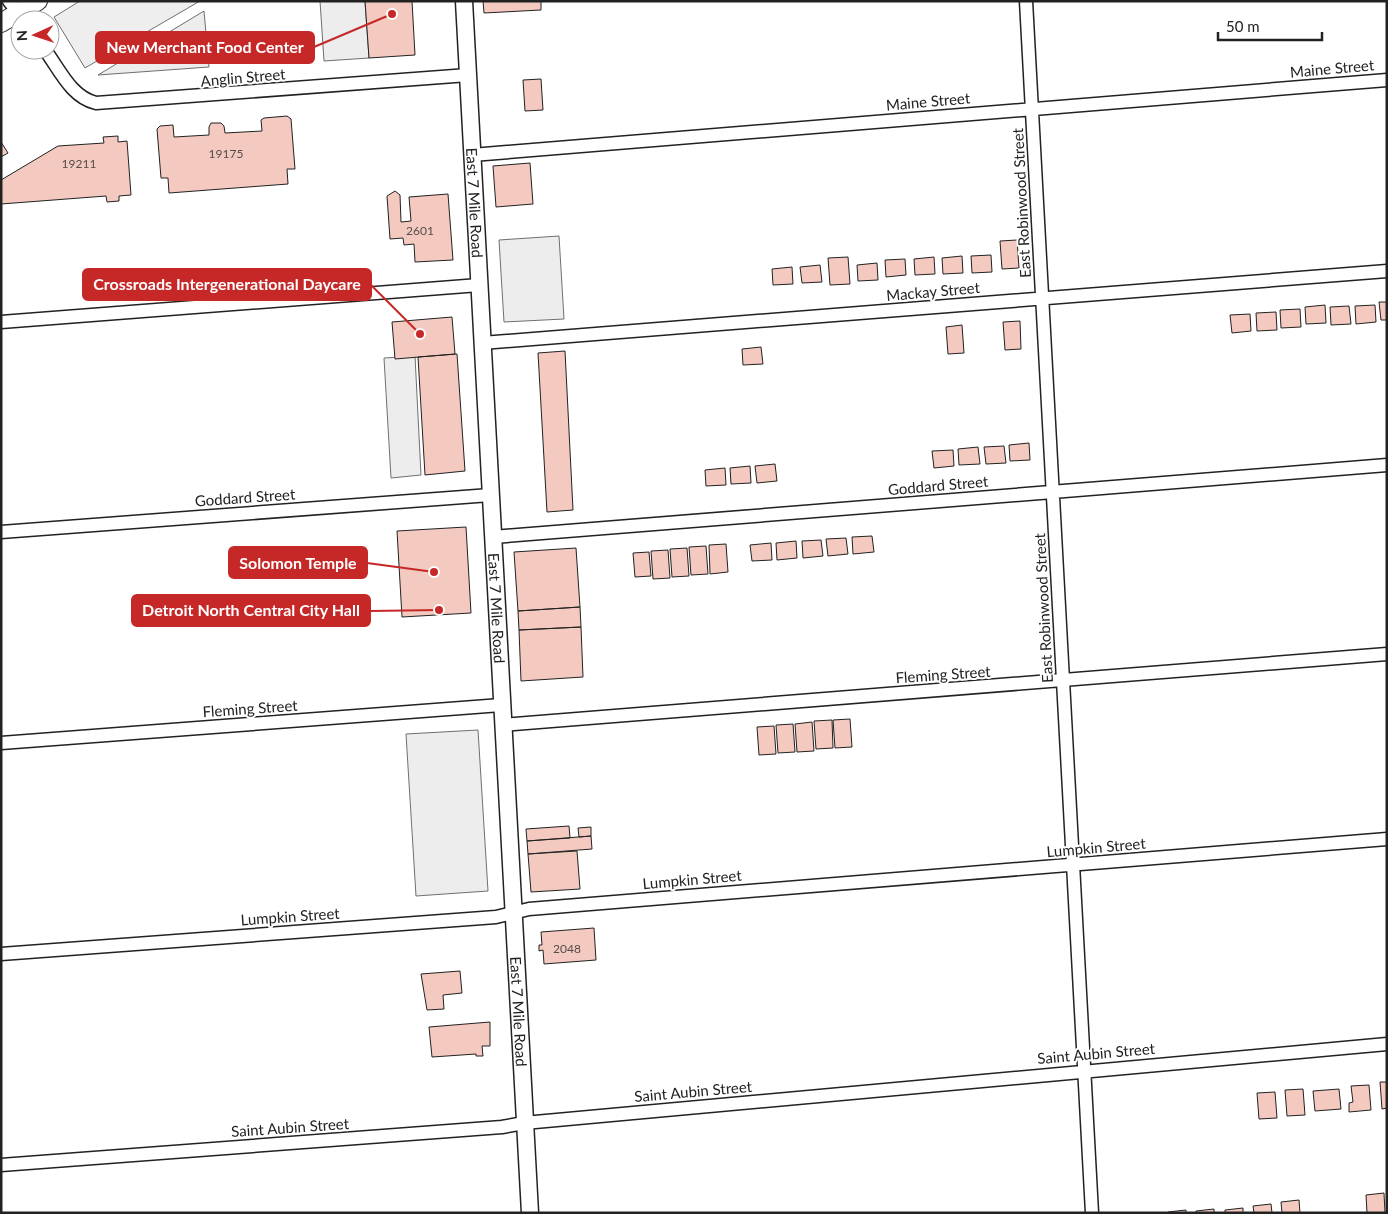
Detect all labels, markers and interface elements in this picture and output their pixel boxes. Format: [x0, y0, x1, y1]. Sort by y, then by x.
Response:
north arrow [10, 10, 60, 60]
scale bar [1218, 10, 1322, 42]
text: 50 m [1226, 17, 1260, 35]
text: N [13, 30, 30, 42]
callout: New Merchant Food Center [96, 32, 314, 63]
text: New Merchant Food Center [106, 37, 304, 56]
street label: Maine Street [1289, 55, 1375, 81]
street label: Anglin Street [200, 64, 287, 90]
street label: Maine Street [885, 88, 971, 114]
street label: East Robinwood Street [1008, 127, 1034, 278]
house number: 19175 [209, 146, 243, 161]
street label: East 7 Mile Road [463, 147, 487, 258]
house number: 19211 [62, 156, 96, 171]
house number: 2601 [406, 223, 434, 238]
callout: Crossroads Intergenerational Daycare [83, 269, 371, 300]
text: Crossroads Intergenerational Daycare [93, 274, 361, 293]
street label: Mackay Street [885, 278, 981, 304]
street label: Goddard Street [887, 472, 989, 498]
street label: Goddard Street [194, 484, 296, 509]
street label: East Robinwood Street [1030, 532, 1056, 683]
callout: Solomon Temple [229, 547, 367, 578]
street label: East 7 Mile Road [485, 552, 509, 664]
text: Solomon Temple [239, 553, 357, 572]
callout: Detroit North Central City Hall [132, 595, 370, 626]
text: Detroit North Central City Hall [142, 600, 360, 619]
street label: Fleming Street [895, 662, 992, 686]
street label: Fleming Street [202, 696, 299, 720]
street label: Lumpkin Street [1046, 834, 1147, 860]
street label: Lumpkin Street [642, 866, 743, 892]
street label: Lumpkin Street [240, 904, 341, 928]
house number: 2048 [553, 941, 581, 956]
street label: East 7 Mile Road [507, 956, 531, 1067]
street label: Saint Aubin Street [1036, 1039, 1156, 1067]
street label: Saint Aubin Street [633, 1077, 753, 1105]
street label: Saint Aubin Street [230, 1114, 350, 1140]

